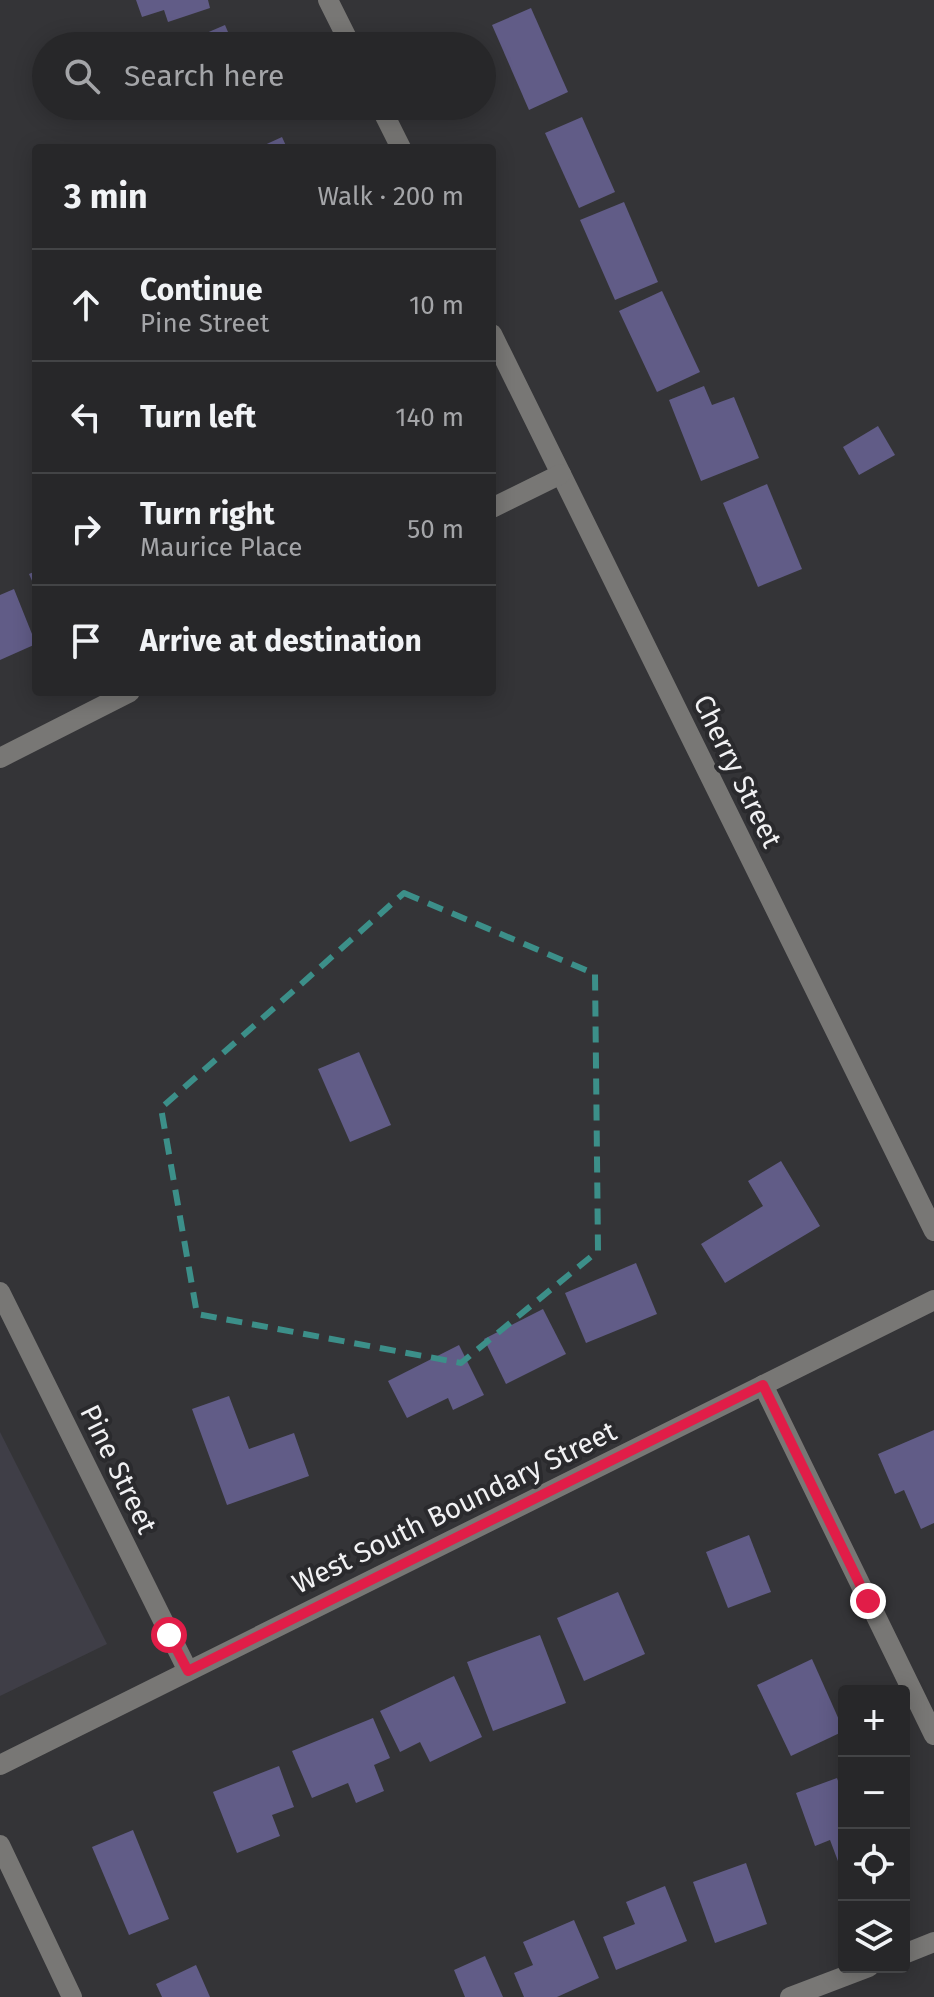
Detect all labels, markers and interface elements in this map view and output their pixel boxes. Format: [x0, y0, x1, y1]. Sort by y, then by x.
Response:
search box [32, 32, 496, 120]
icon: search [60, 54, 104, 98]
text: Search here [124, 58, 284, 94]
text: 3 min [64, 176, 148, 217]
text: Walk · 200 m [317, 181, 464, 212]
text: Continue [140, 272, 263, 308]
icon: ahead [64, 283, 108, 327]
text: 10 m [409, 290, 464, 321]
text: Pine Street [140, 308, 269, 339]
icon: left [64, 395, 108, 439]
text: Turn left [140, 399, 256, 435]
text: 140 m [395, 402, 464, 433]
text: Turn right [140, 496, 275, 532]
icon: right [64, 507, 108, 551]
text: 50 m [407, 514, 464, 545]
text: Maurice Place [140, 532, 302, 563]
icon: arrive [64, 619, 108, 663]
text: Arrive at destination [140, 623, 422, 659]
street label: Cherry Street [686, 689, 789, 854]
street label: Pine Street [73, 1399, 164, 1540]
street label: West South Boundary Street [287, 1414, 622, 1600]
route end [850, 1583, 886, 1619]
route start [151, 1617, 187, 1653]
map controls [838, 1685, 910, 1973]
button: + [838, 1685, 910, 1757]
button: − [838, 1757, 910, 1829]
button: locate [838, 1829, 910, 1901]
button: layers [838, 1901, 910, 1973]

